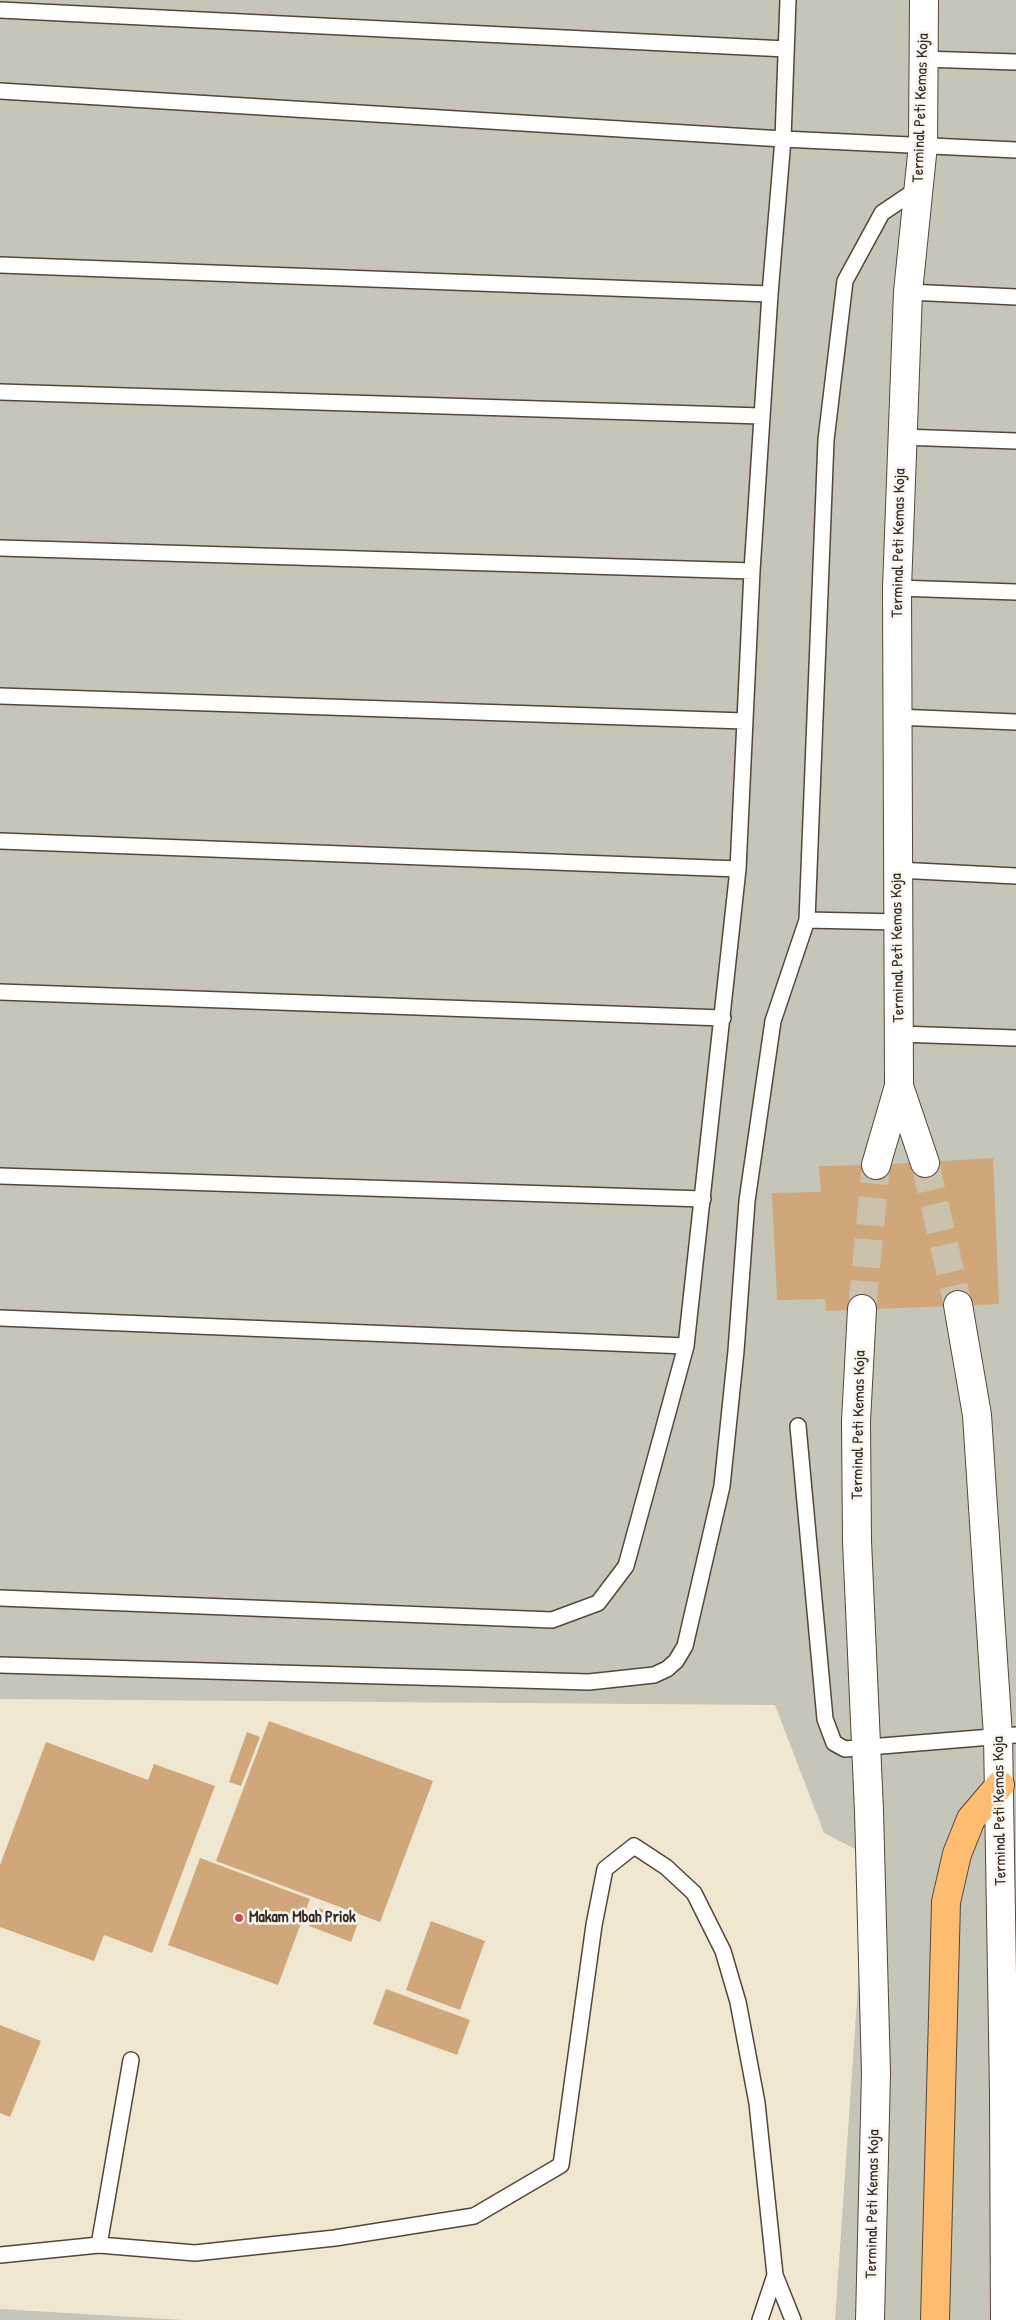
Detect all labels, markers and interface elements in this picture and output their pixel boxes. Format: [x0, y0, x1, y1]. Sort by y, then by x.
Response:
street label: Terminal Peti Kemas Koja [909, 33, 933, 183]
street label: Terminal Peti Kemas Koja [888, 468, 910, 618]
street label: Terminal Peti Kemas Koja [887, 873, 909, 1023]
street label: Terminal Peti Kemas Koja [848, 1350, 870, 1500]
street label: Terminal Peti Kemas Koja [989, 1736, 1011, 1886]
place label: Makam Mbah Priok [249, 1908, 356, 1928]
marker: Makam Mbah Priok [233, 1912, 245, 1924]
street label: Terminal Peti Kemas Koja [862, 2129, 884, 2279]

